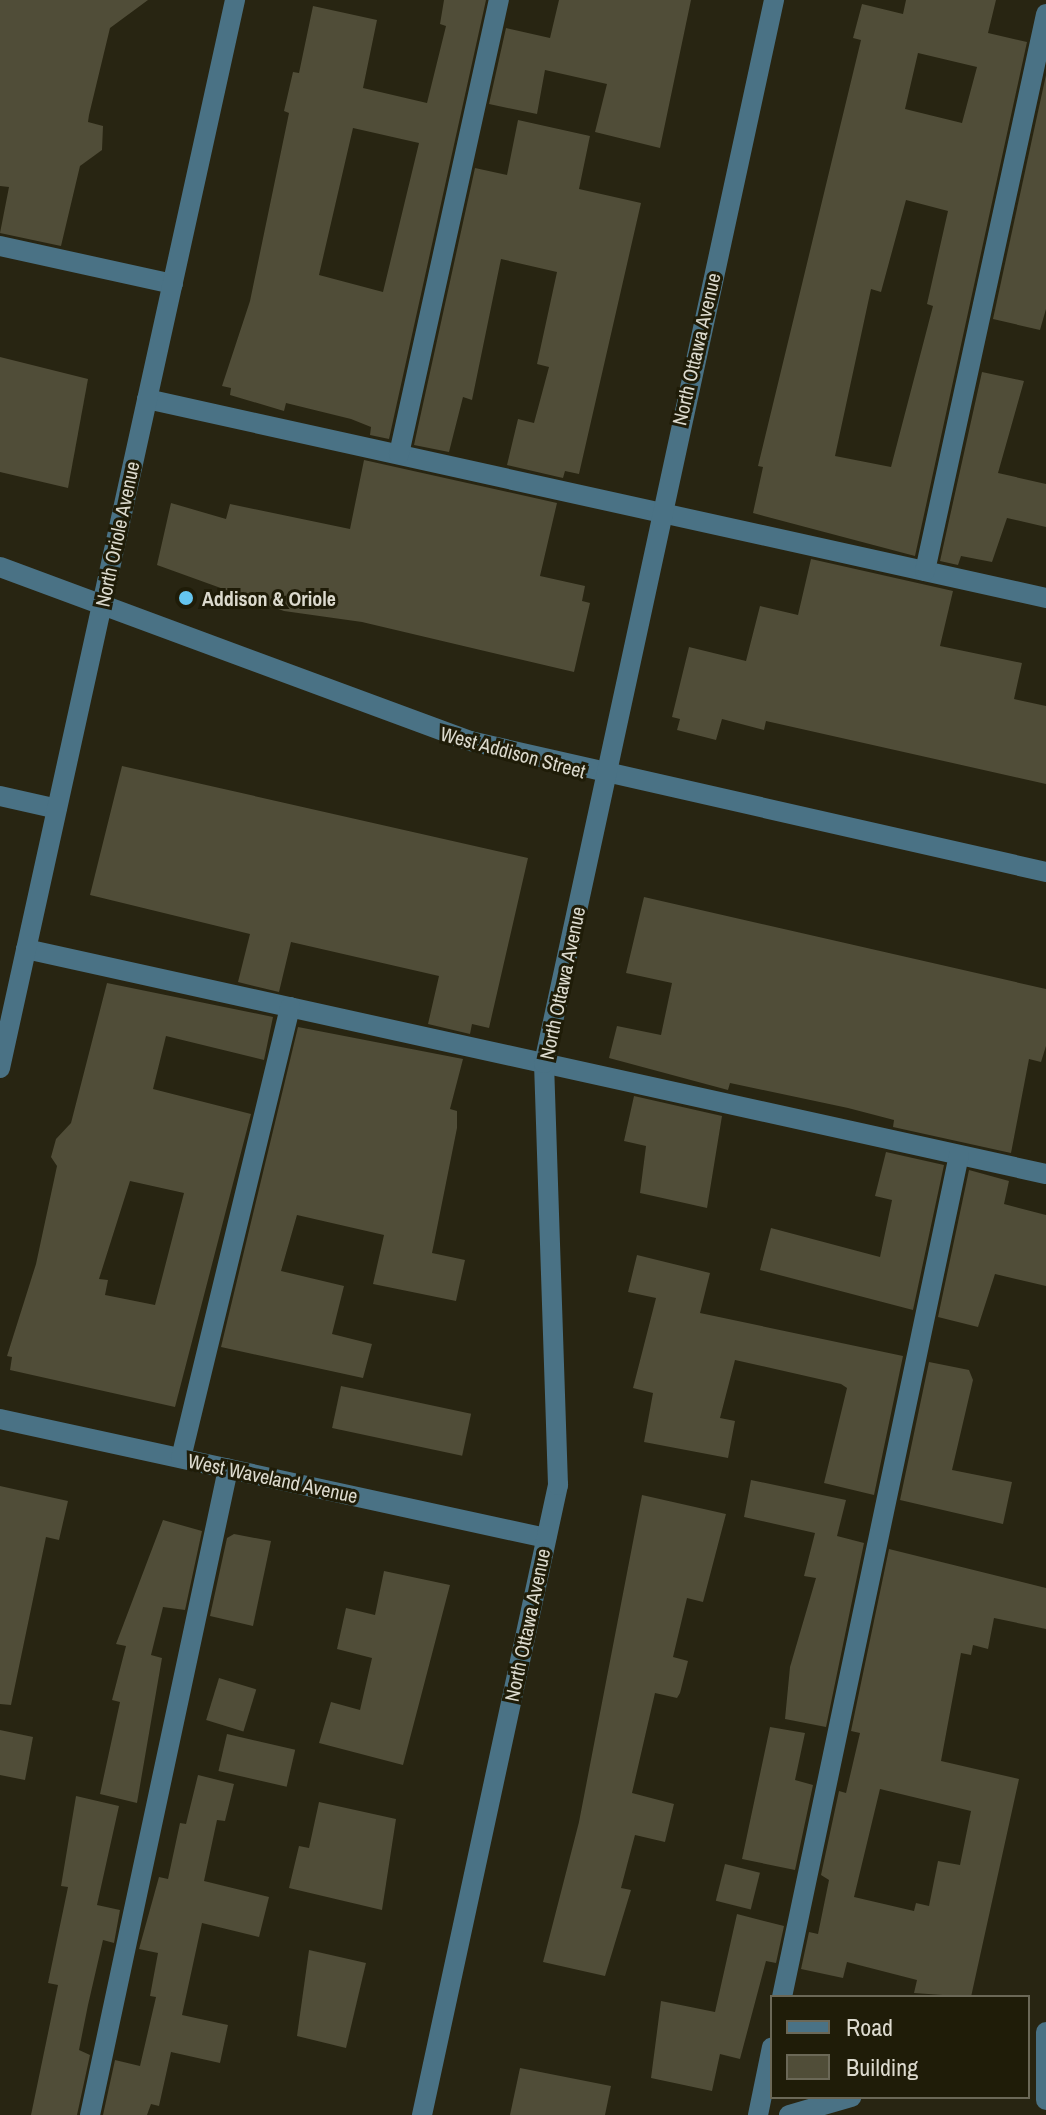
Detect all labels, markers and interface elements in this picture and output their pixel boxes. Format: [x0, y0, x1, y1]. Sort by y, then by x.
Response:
street label: North Ottawa Avenue [667, 270, 725, 428]
street label: North Oriole Avenue [90, 459, 144, 609]
place label: Addison & Oriole [202, 586, 336, 610]
marker: Addison & Oriole [177, 589, 195, 607]
street label: West Addison Street [437, 721, 589, 783]
street label: North Ottawa Avenue [534, 904, 590, 1062]
street label: West Waveland Avenue [185, 1448, 361, 1508]
street label: North Ottawa Avenue [499, 1546, 555, 1704]
legend [770, 1995, 1030, 2099]
text: Road [846, 2011, 893, 2043]
text: Building [846, 2051, 918, 2083]

